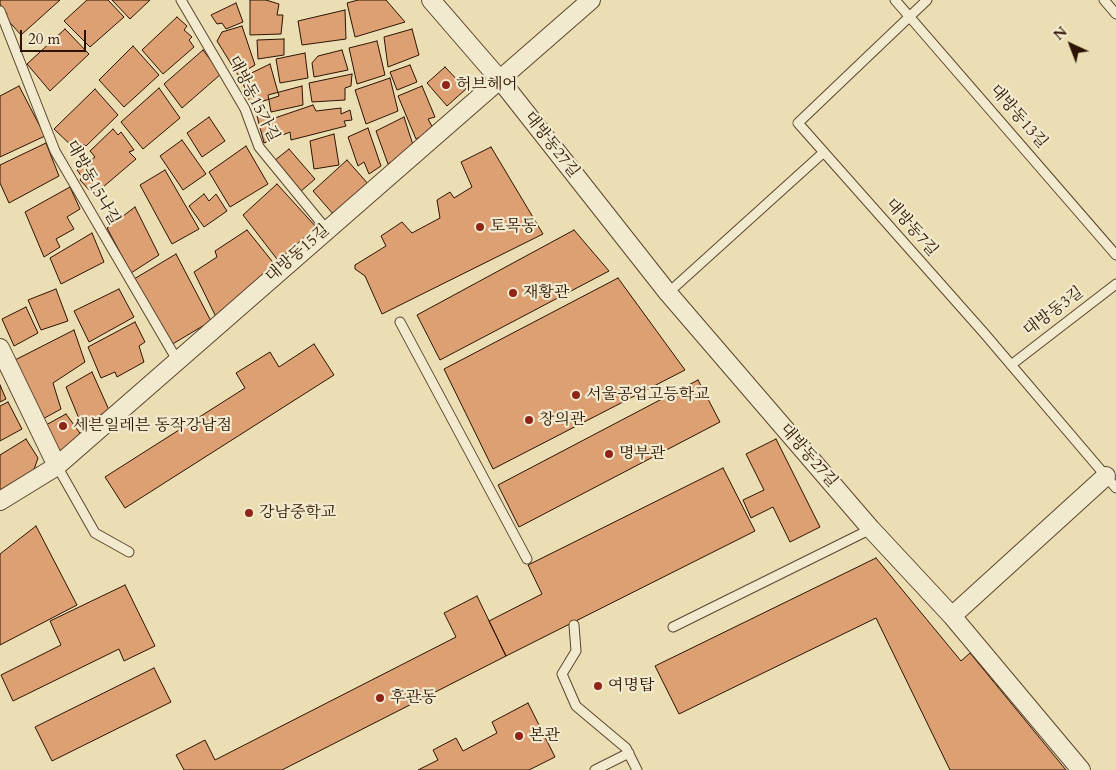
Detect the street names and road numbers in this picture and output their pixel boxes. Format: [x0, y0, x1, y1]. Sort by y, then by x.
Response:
street label: 대방동15가길 [223, 53, 283, 145]
street label: 대방동13길 [985, 81, 1051, 153]
street label: 대방동27길 [519, 108, 583, 182]
street label: 대방동15나길 [61, 137, 123, 229]
street label: 대방동7길 [881, 195, 941, 261]
street label: 대방동15길 [262, 221, 334, 287]
street label: 대방동3길 [1020, 283, 1088, 341]
street label: 대방동27길 [775, 420, 841, 492]

